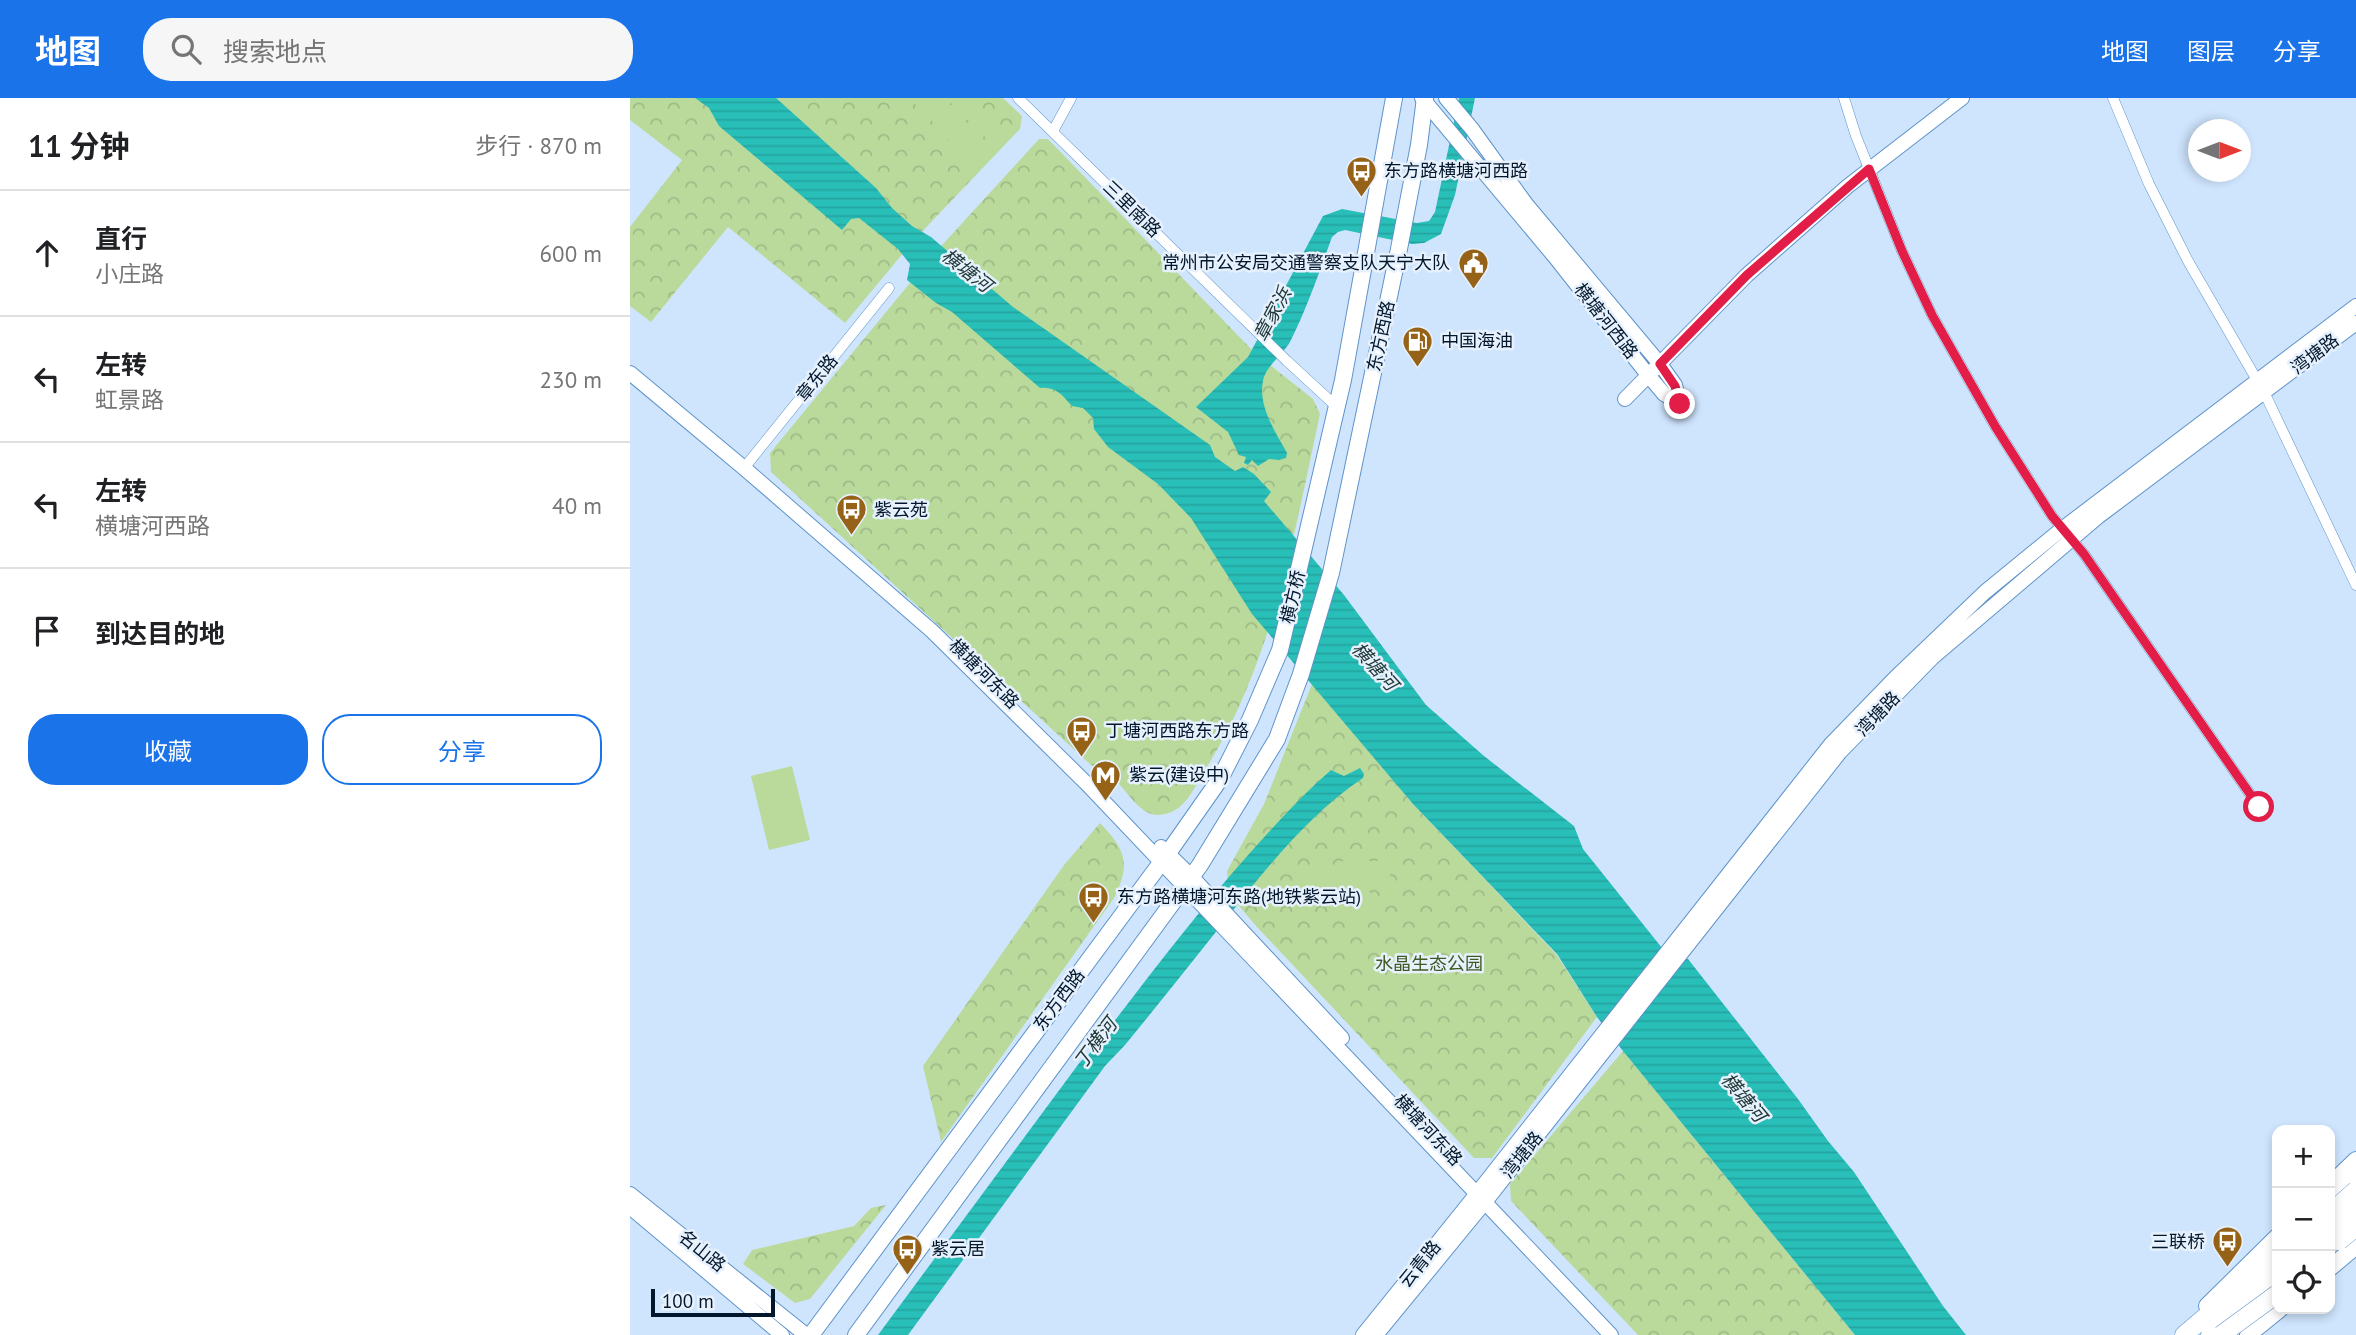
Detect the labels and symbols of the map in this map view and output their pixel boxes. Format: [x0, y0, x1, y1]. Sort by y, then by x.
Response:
north arrow [2188, 119, 2251, 182]
bus stop icon: 东方路横塘河西路 [1344, 154, 1378, 198]
place label: 东方路横塘河西路 [1384, 159, 1528, 182]
street label: 三里南路 [1098, 175, 1166, 242]
water label: 横塘河 [937, 243, 1000, 299]
public building icon: 常州市公安局交通警察支队天宁大队 [1456, 246, 1490, 290]
place label: 常州市公安局交通警察支队天宁大队 [1162, 251, 1450, 274]
street label: 横塘河西路 [1570, 278, 1643, 363]
water label: 章家浜 [1248, 281, 1297, 345]
street label: 东方西路 [1362, 298, 1399, 374]
fuel station icon: 中国海油 [1401, 324, 1435, 368]
street label: 湾塘路 [2286, 328, 2343, 379]
place label: 中国海油 [1441, 329, 1513, 352]
street label: 章东路 [791, 349, 843, 406]
route end [1664, 388, 1695, 419]
bus stop icon: 紫云苑 [834, 493, 868, 537]
place label: 紫云苑 [874, 498, 928, 521]
street label: 横方桥 [1275, 568, 1310, 626]
street label: 横塘河东路 [944, 634, 1024, 714]
water label: 横塘河 [1347, 637, 1406, 698]
street label: 湾塘路 [1851, 686, 1905, 741]
bus stop icon: 丁塘河西路东方路 [1065, 714, 1099, 758]
place label: 丁塘河西路东方路 [1105, 719, 1249, 742]
metro station icon: 紫云(建设中) [1089, 758, 1123, 802]
place label: 紫云(建设中) [1129, 763, 1229, 786]
route start [2243, 791, 2274, 822]
bus stop icon: 东方路横塘河东路(地铁紫云站) [1077, 880, 1111, 924]
place label: 东方路横塘河东路(地铁紫云站) [1117, 885, 1361, 908]
park label: 水晶生态公园 [1375, 952, 1483, 975]
street label: 东方西路 [1028, 964, 1089, 1035]
water label: 丁横河 [1068, 1010, 1124, 1073]
water label: 横塘河 [1716, 1067, 1774, 1130]
street label: 横塘河东路 [1389, 1089, 1467, 1170]
street label: 湾塘路 [1496, 1126, 1548, 1183]
street label: 名山路 [674, 1225, 731, 1277]
bus stop icon: 三联桥 [2211, 1225, 2245, 1269]
place label: 三联桥 [2151, 1230, 2205, 1253]
bus stop icon: 紫云居 [891, 1232, 925, 1276]
street label: 云青路 [1394, 1235, 1446, 1292]
place label: 紫云居 [931, 1237, 985, 1260]
scale bar [651, 1286, 775, 1318]

